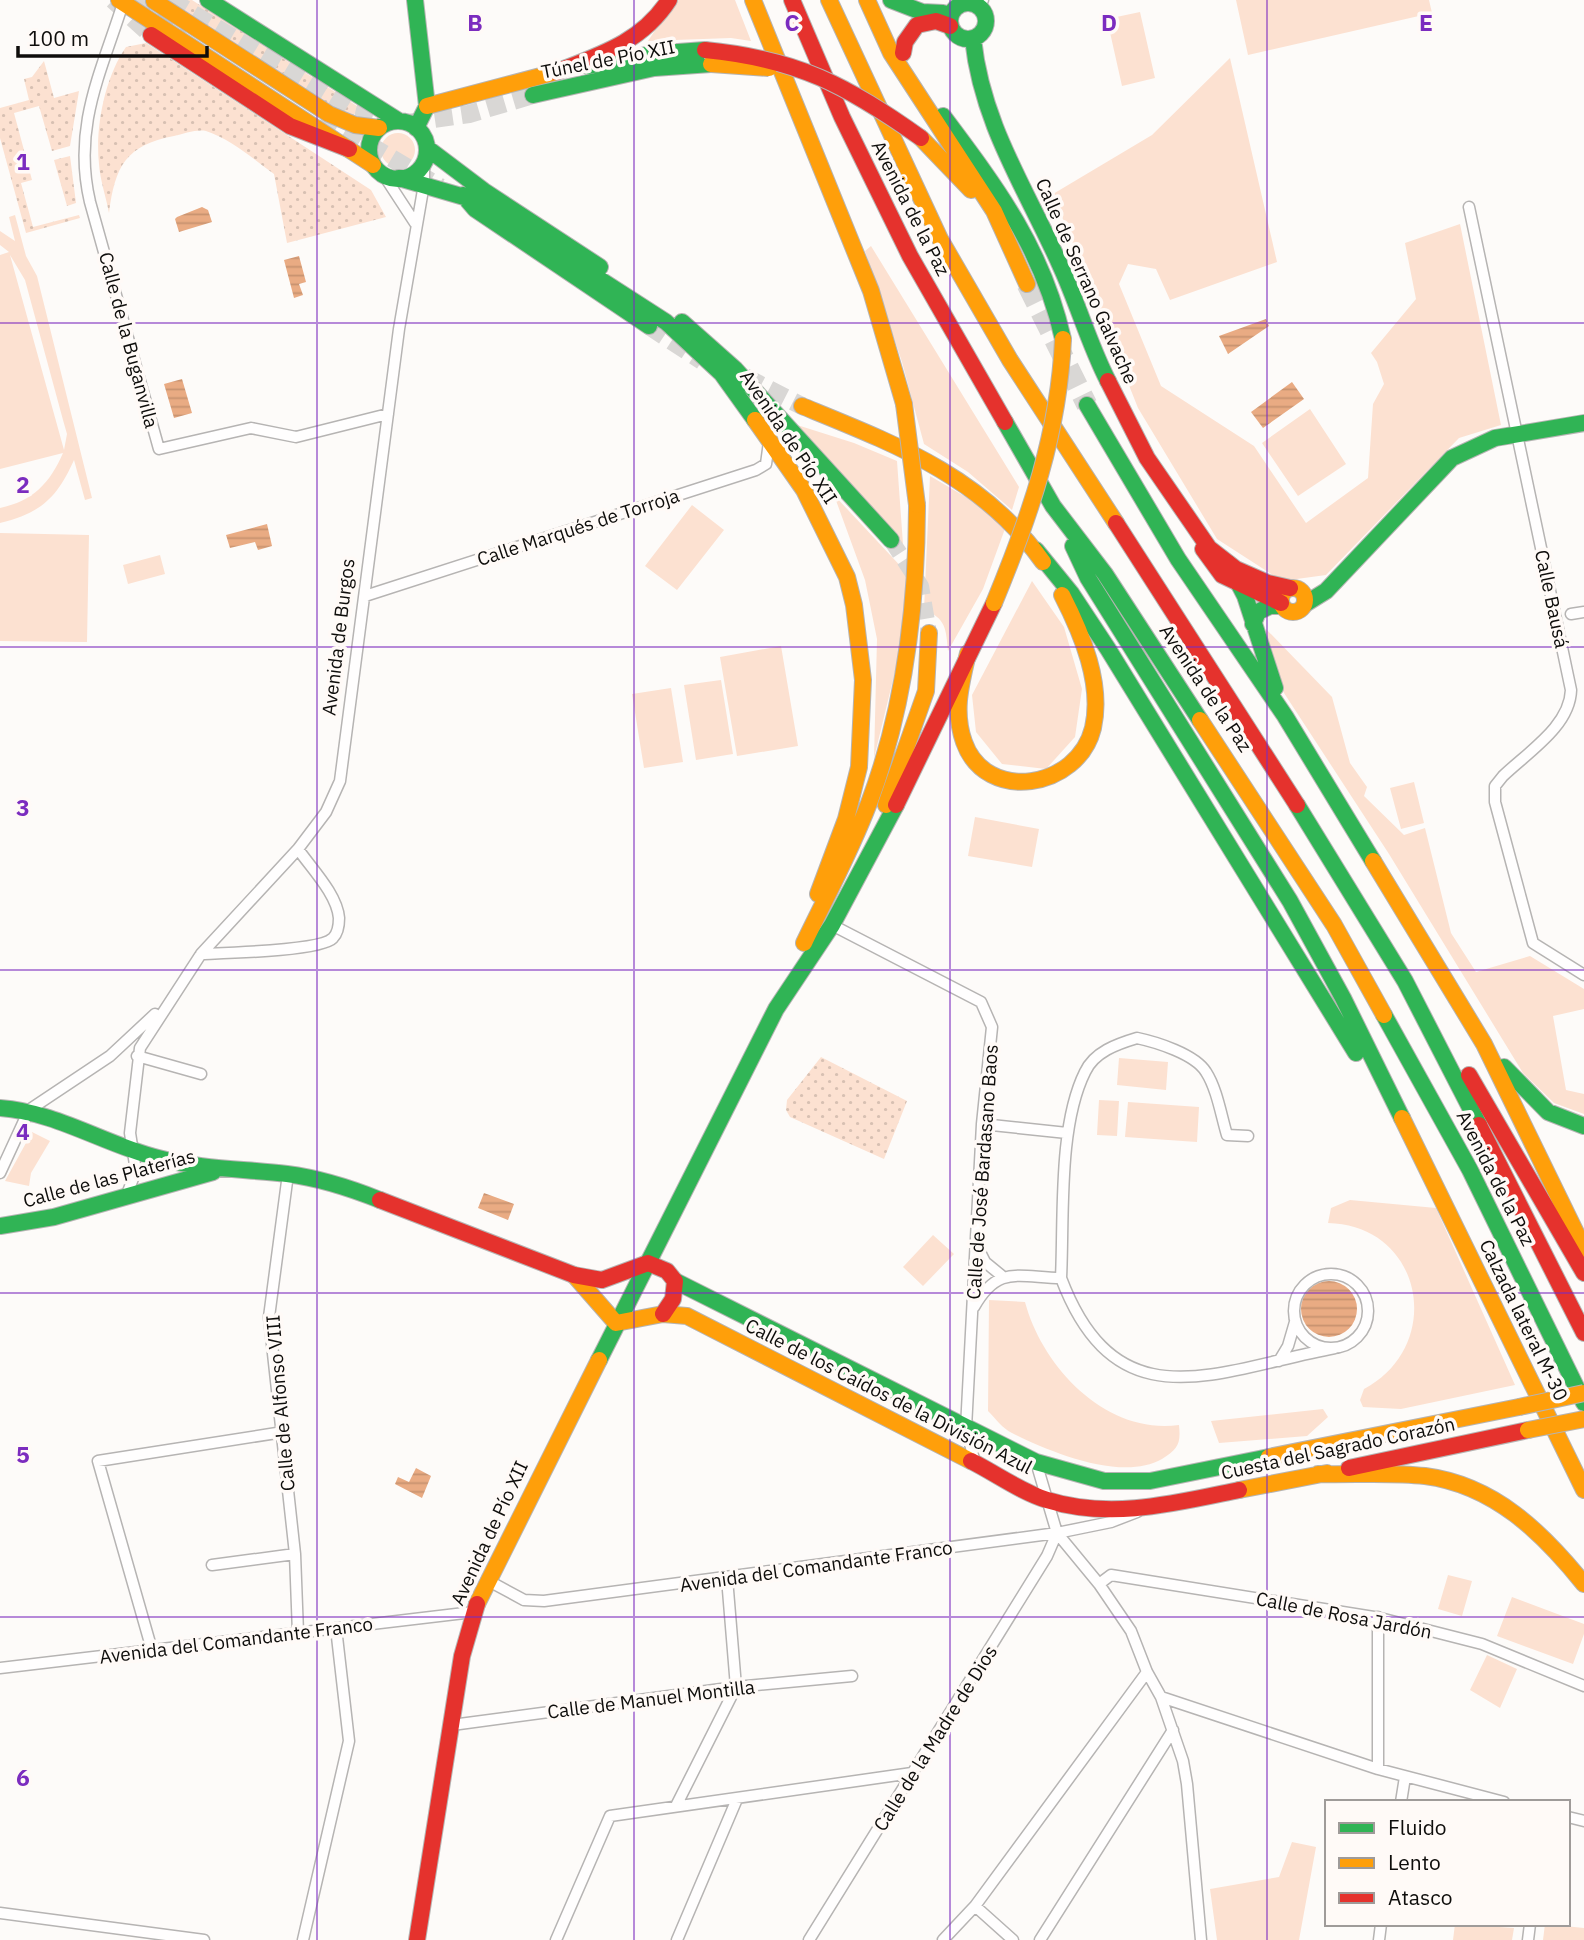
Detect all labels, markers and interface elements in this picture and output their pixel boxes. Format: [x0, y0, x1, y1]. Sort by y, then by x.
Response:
text: B [467, 7, 483, 37]
text: C [785, 7, 800, 37]
text: D [1101, 7, 1117, 37]
text: E [1419, 7, 1433, 37]
scale bar [18, 14, 206, 58]
text: 100 m [28, 24, 89, 52]
street label: Túnel de Pío XII [539, 34, 677, 84]
street label: Avenida de la Paz [867, 136, 956, 280]
text: 1 [16, 146, 30, 176]
street label: Calle de Serrano Galvache [1031, 174, 1143, 388]
street label: Calle de la Buganvilla [94, 249, 164, 431]
street label: Avenida de Pío XII [735, 365, 843, 509]
text: 2 [16, 469, 30, 499]
street label: Calle Marqués de Torroja [474, 483, 682, 571]
street label: Calle Bausá [1530, 548, 1574, 650]
street label: Avenida de Burgos [316, 557, 360, 717]
street label: Avenida de la Paz [1154, 620, 1258, 756]
text: 3 [16, 792, 30, 822]
street label: Calle de José Bardasano Baos [961, 1044, 1003, 1300]
street label: Avenida de la Paz [1452, 1106, 1541, 1250]
text: 4 [16, 1116, 30, 1146]
street label: Calle de las Platerías [20, 1143, 198, 1213]
street label: Calzada lateral M-30 [1475, 1235, 1573, 1405]
street label: Calle de los Caídos de la División Azul [741, 1313, 1037, 1479]
street label: Calle de Alfonso VIII [260, 1314, 300, 1492]
street label: Cuesta del Sagrado Corazón [1219, 1411, 1457, 1485]
text: 5 [16, 1439, 30, 1469]
street label: Avenida de Pío XII [445, 1457, 533, 1609]
street label: Avenida del Comandante Franco [678, 1535, 954, 1597]
street label: Calle de Rosa Jardón [1254, 1586, 1434, 1644]
street label: Avenida del Comandante Franco [98, 1611, 374, 1669]
street label: Calle de la Madre de Dios [868, 1641, 1002, 1835]
street label: Calle de Manuel Montilla [546, 1674, 756, 1724]
text: 6 [16, 1762, 30, 1792]
legend [1325, 1800, 1570, 1926]
text: Fluido [1388, 1813, 1447, 1841]
text: Lento [1388, 1848, 1441, 1876]
text: Atasco [1388, 1883, 1452, 1911]

